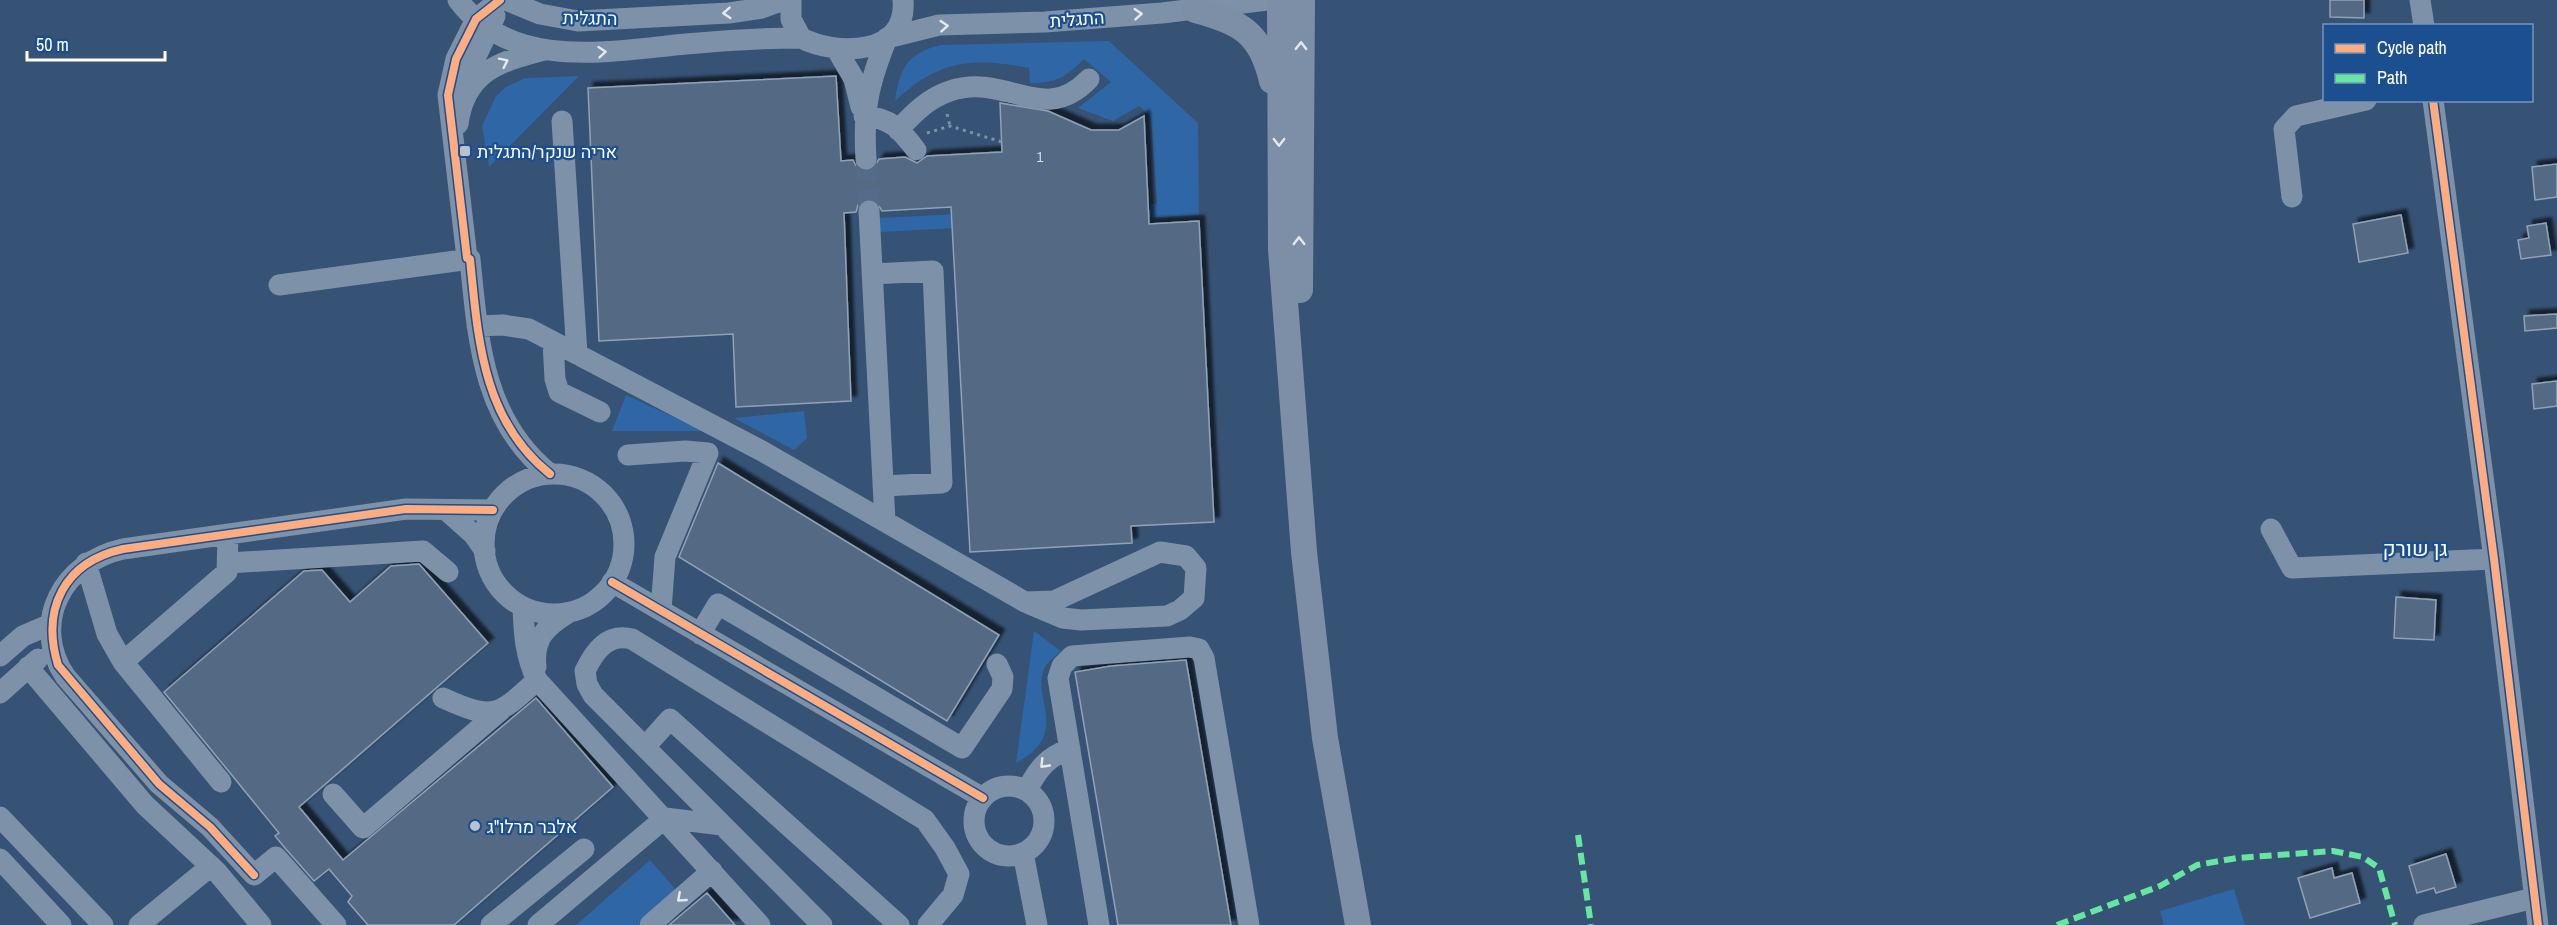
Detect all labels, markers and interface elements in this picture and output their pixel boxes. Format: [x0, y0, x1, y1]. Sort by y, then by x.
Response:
street label: התגלית [562, 5, 618, 31]
street label: התגלית [1049, 5, 1105, 33]
one-way arrow [722, 6, 731, 19]
one-way arrow [1134, 8, 1143, 21]
one-way arrow [939, 19, 948, 32]
scale bar [27, 24, 165, 62]
legend [2323, 24, 2533, 102]
text: 50 m [36, 32, 69, 57]
text: Cycle path [2377, 35, 2447, 60]
one-way arrow [1295, 42, 1307, 51]
one-way arrow [598, 46, 607, 59]
one-way arrow [497, 58, 508, 70]
text: Path [2377, 65, 2407, 90]
one-way arrow [1273, 138, 1286, 147]
place label: אריה שנקר/התגלית [477, 139, 617, 164]
marker: אריה שנקר/התגלית [458, 144, 472, 158]
house number: 1 [1037, 146, 1044, 167]
one-way arrow [1293, 237, 1305, 246]
district label: גן שורק [2382, 534, 2448, 563]
one-way arrow [1040, 758, 1051, 768]
place label: אלבר מרלו"ג [487, 814, 577, 839]
marker: אלבר מרלו"ג [468, 819, 482, 833]
one-way arrow [677, 891, 688, 902]

